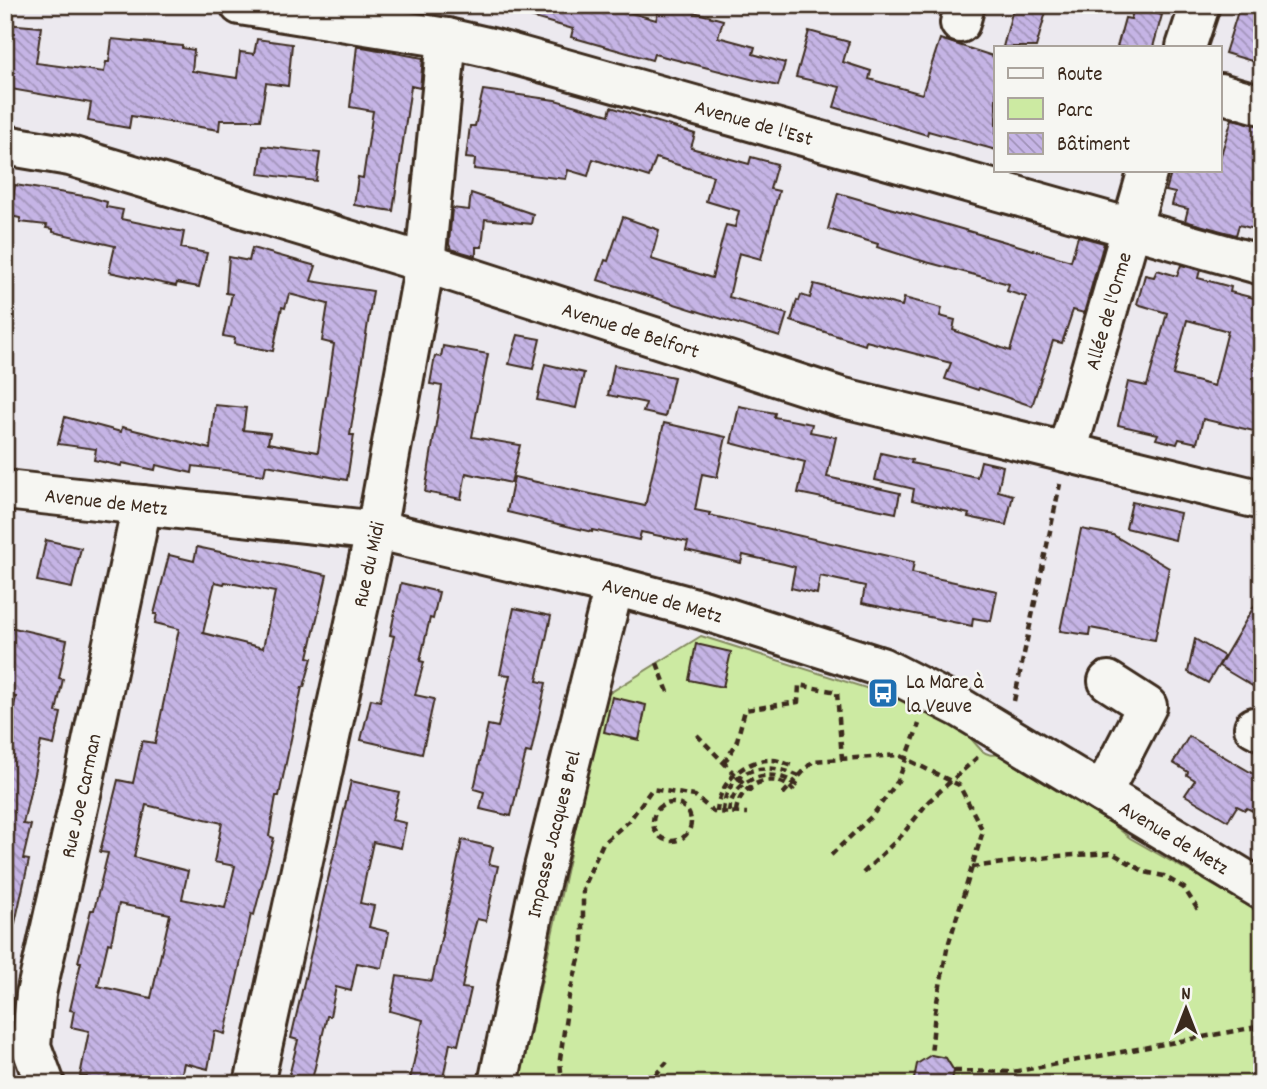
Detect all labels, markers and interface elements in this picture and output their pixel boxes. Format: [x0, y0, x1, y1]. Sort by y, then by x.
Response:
legend [994, 46, 1222, 172]
text: Route [1057, 61, 1103, 91]
street label: Avenue de l'Est [691, 94, 816, 156]
text: Parc [1057, 97, 1093, 127]
text: Bâtiment [1057, 131, 1130, 161]
street label: Allée de l'Orme [1079, 249, 1142, 374]
street label: Avenue de Belfort [557, 296, 703, 369]
street label: Avenue de Metz [43, 482, 169, 526]
street label: Rue du Midi [347, 519, 395, 611]
street label: Avenue de Metz [599, 572, 726, 633]
place label: La Mare à la Veuve [906, 669, 984, 723]
bus stop icon: La Mare à la Veuve [866, 676, 900, 710]
street label: Rue Joe Carman [55, 731, 111, 861]
street label: Impasse Jacques Brel [521, 748, 591, 921]
street label: Avenue de Metz [1112, 795, 1233, 884]
north arrow [1152, 974, 1222, 1044]
text: N [1181, 982, 1191, 1009]

